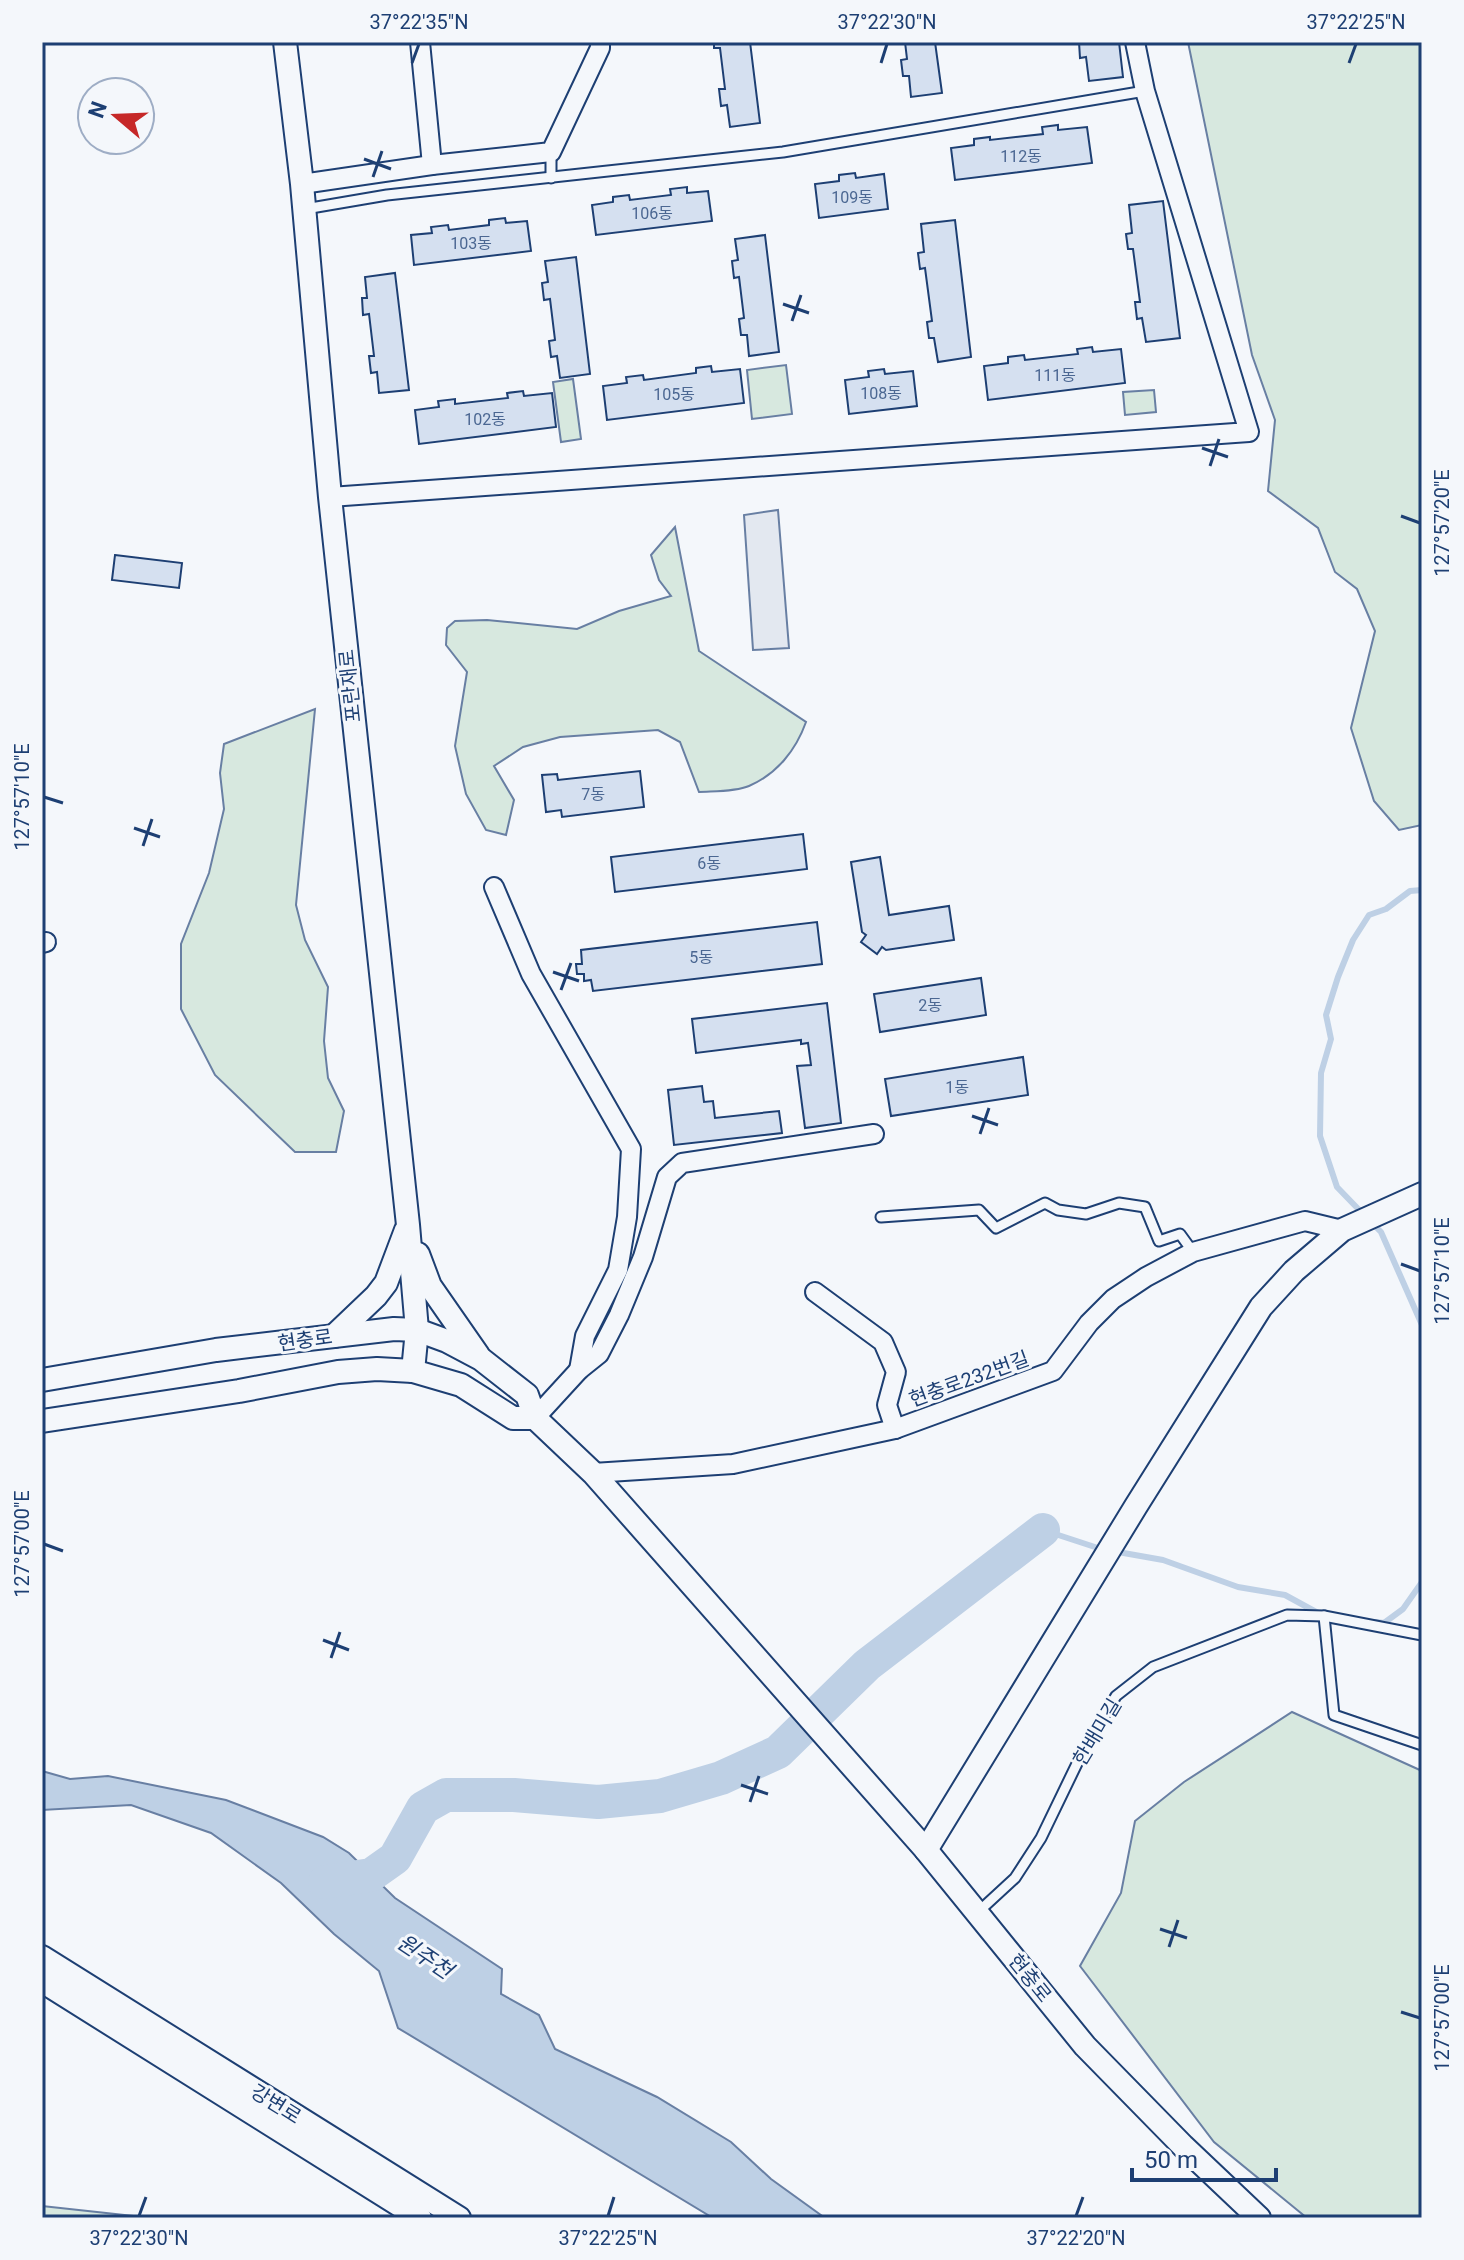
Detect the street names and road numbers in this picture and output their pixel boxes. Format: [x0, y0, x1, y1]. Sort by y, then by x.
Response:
street label: 포란재로 [334, 648, 366, 724]
street label: 현충로 [276, 1324, 334, 1356]
street label: 현충로232번길 [906, 1346, 1032, 1412]
street label: 한배미길 [1068, 1694, 1126, 1770]
street label: 현충로 [1003, 1949, 1057, 2007]
street label: 강변로 [246, 2079, 306, 2129]

